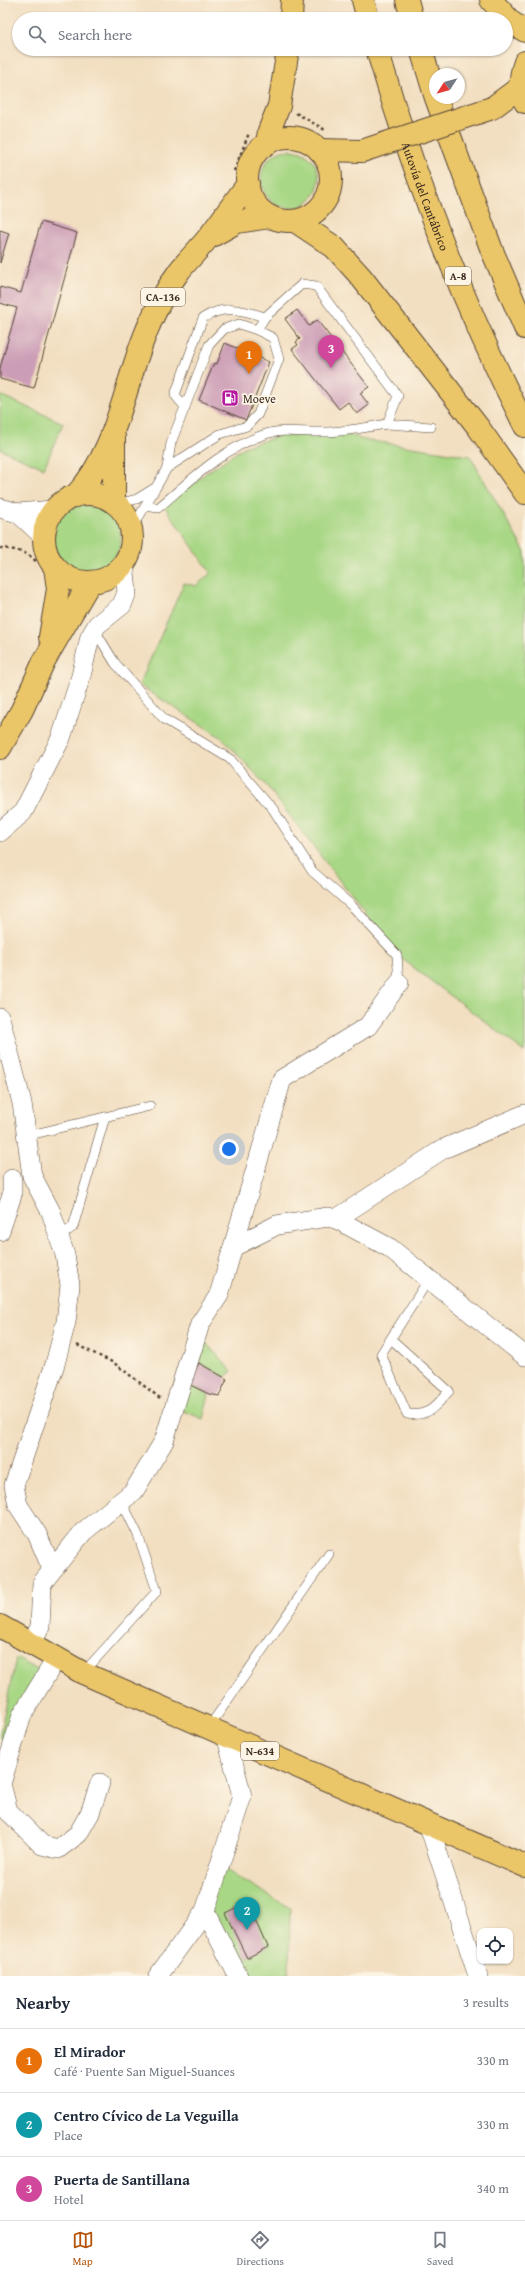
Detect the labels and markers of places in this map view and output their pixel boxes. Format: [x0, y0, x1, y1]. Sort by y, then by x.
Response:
pin: 3 [318, 335, 344, 368]
pin: 1 [236, 341, 262, 374]
fuel station icon: Moeve [220, 388, 240, 408]
place label: Moeve [243, 390, 276, 407]
pin: 2 [234, 1897, 260, 1930]

